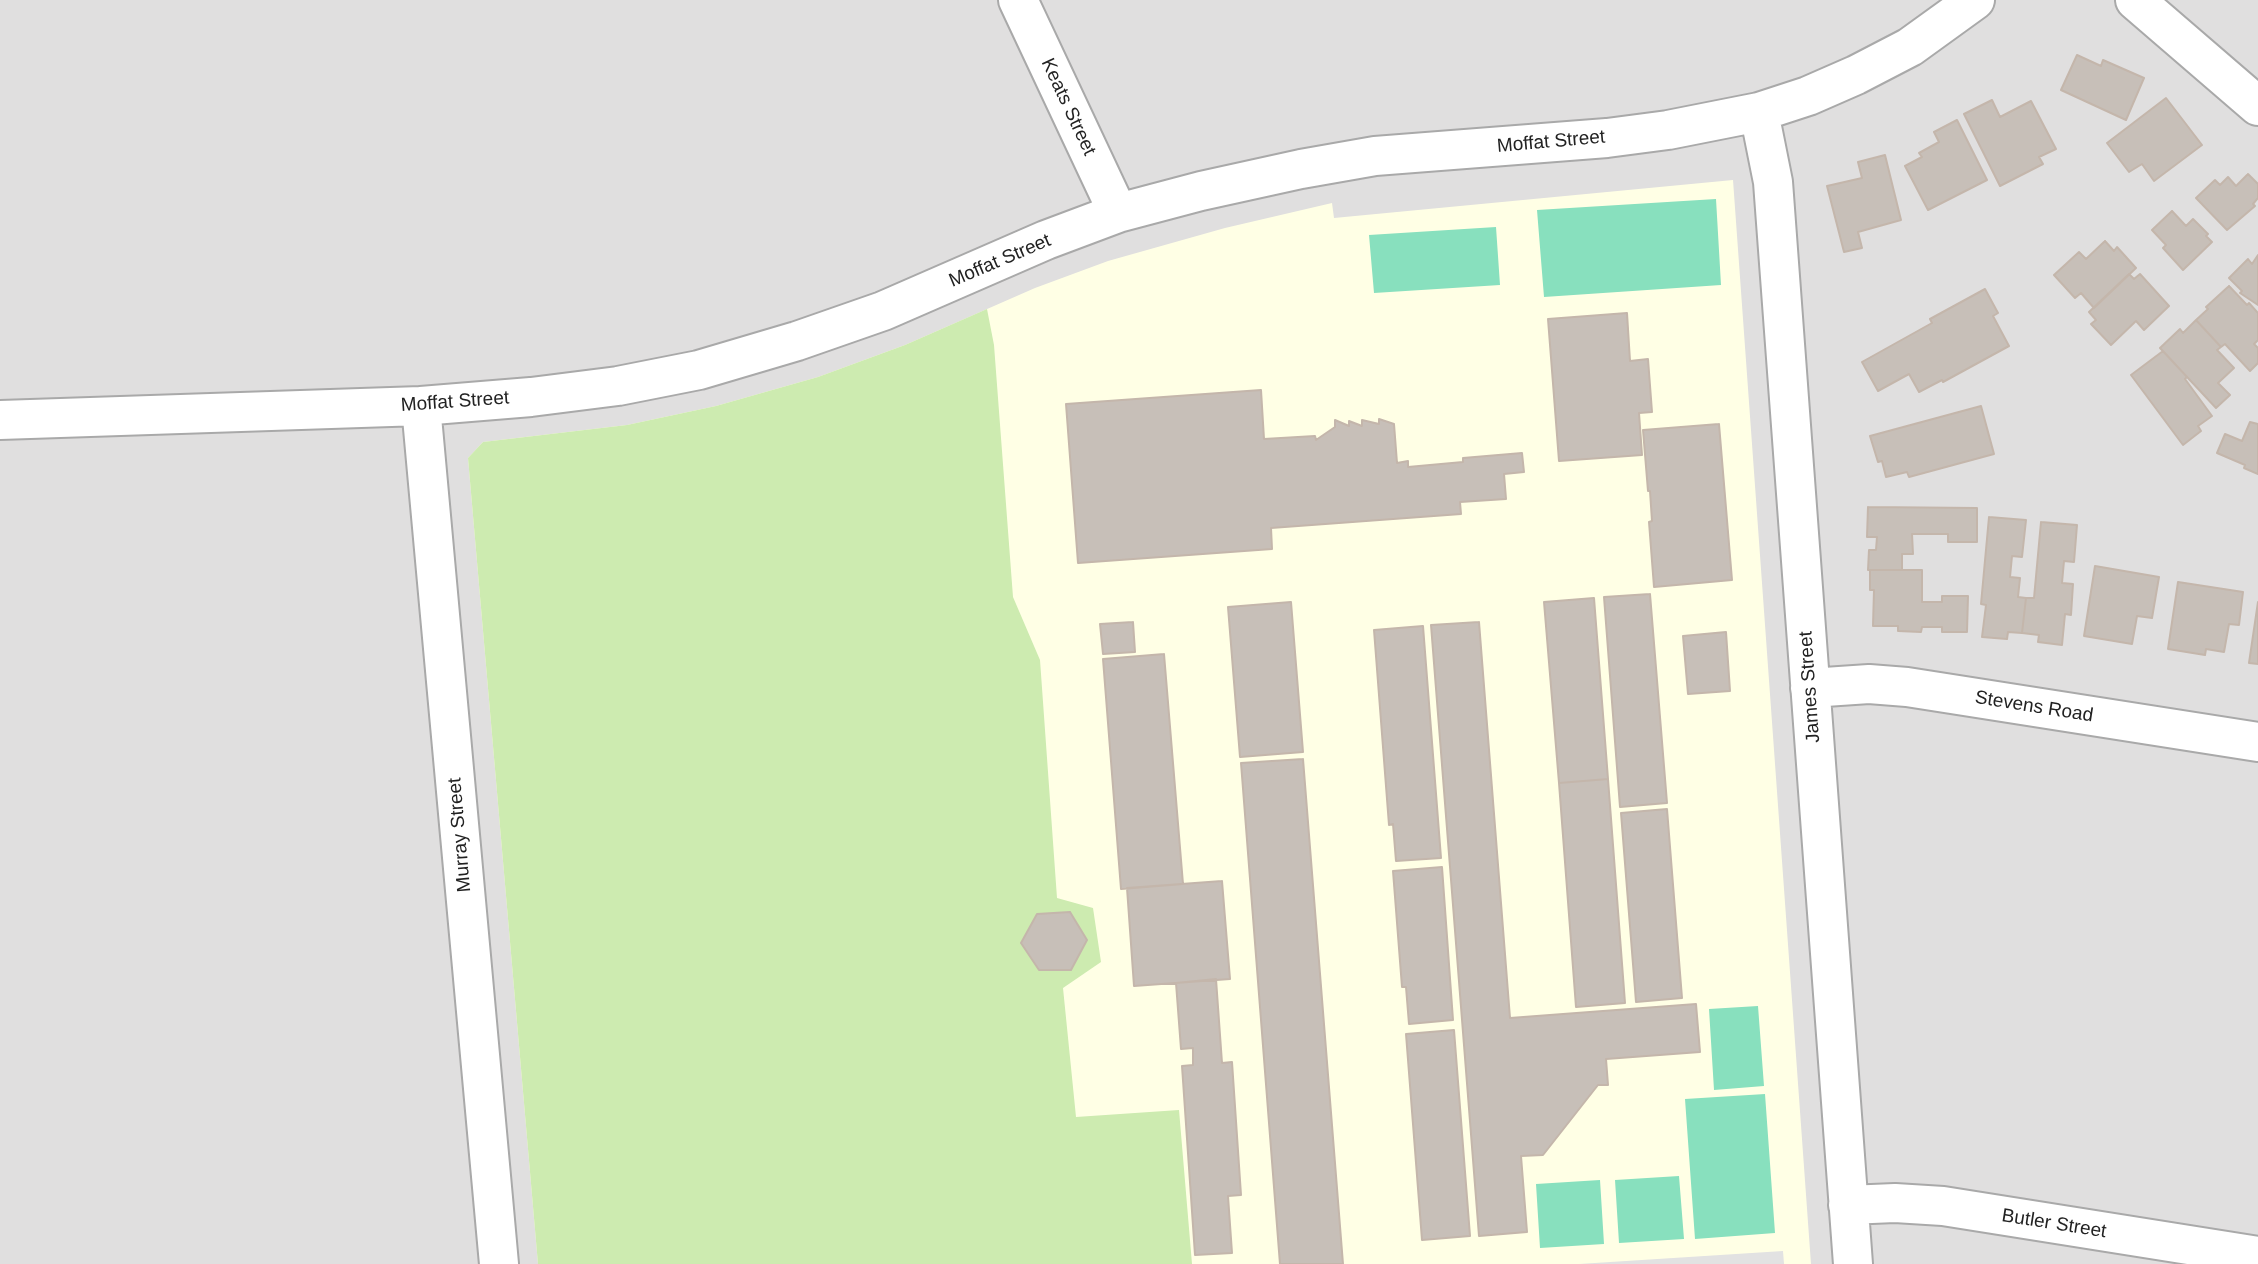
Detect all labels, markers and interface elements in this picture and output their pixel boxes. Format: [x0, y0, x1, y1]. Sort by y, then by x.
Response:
street label: Keats Street [1036, 55, 1100, 159]
street label: Moffat Street [1496, 126, 1606, 158]
street label: Moffat Street [946, 229, 1054, 293]
street label: Moffat Street [400, 387, 510, 417]
street label: James Street [1795, 630, 1825, 744]
street label: Stevens Road [1973, 686, 2095, 728]
street label: Murray Street [444, 777, 476, 893]
street label: Butler Street [2000, 1204, 2108, 1244]

